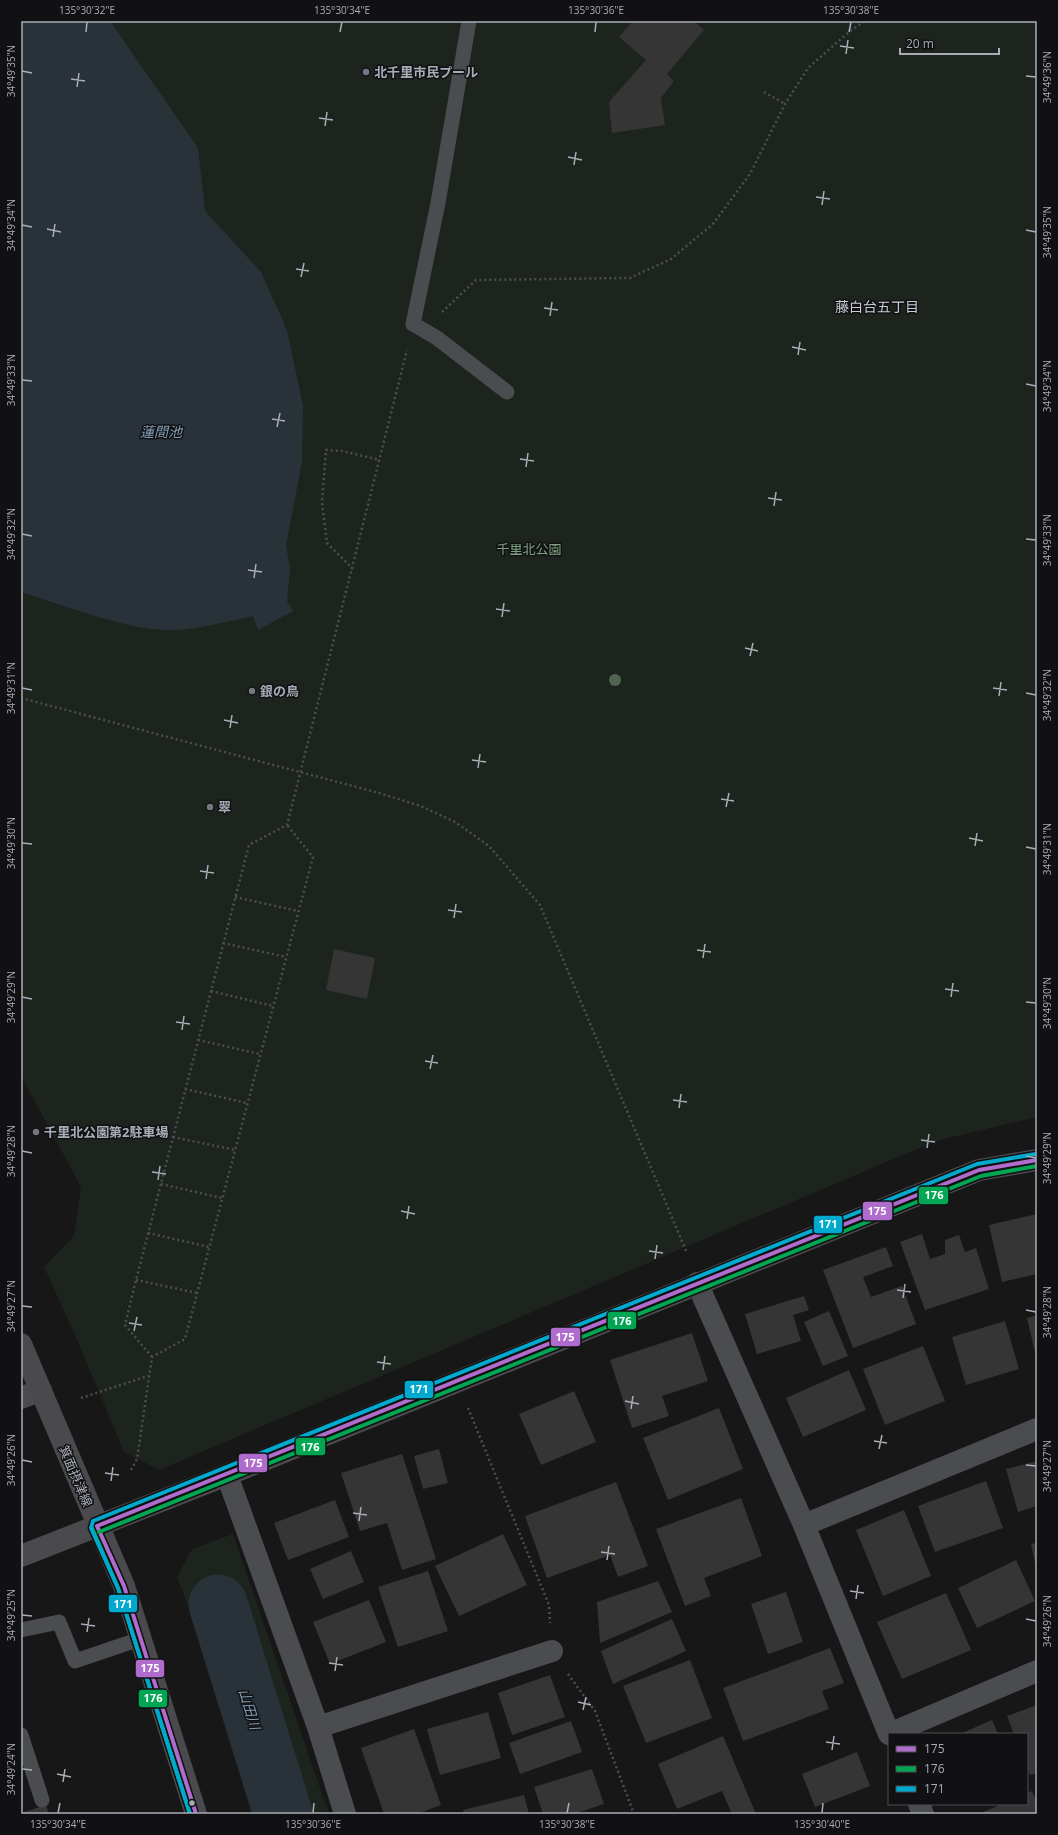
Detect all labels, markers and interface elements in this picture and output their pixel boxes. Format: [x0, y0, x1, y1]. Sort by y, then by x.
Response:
text: 135°30'32"E [59, 3, 115, 17]
text: 135°30'34"E [314, 3, 370, 17]
text: 135°30'36"E [568, 3, 624, 17]
text: 135°30'38"E [823, 3, 879, 17]
scale bar [900, 30, 999, 56]
text: 20 m [906, 35, 934, 52]
text: 34°49'35"N [4, 45, 18, 97]
text: 34°49'36"N [1040, 51, 1054, 103]
place label: 北千里市民プール [374, 63, 478, 81]
marker: 北千里市民プール [361, 67, 371, 77]
text: 34°49'34"N [4, 199, 18, 251]
text: 34°49'35"N [1040, 206, 1054, 258]
district label: 藤白台五丁目 [835, 297, 919, 316]
text: 34°49'33"N [4, 354, 18, 406]
text: 34°49'34"N [1040, 360, 1054, 412]
water label: 蓮間池 [140, 422, 184, 441]
text: 34°49'32"N [4, 508, 18, 560]
text: 34°49'33"N [1040, 514, 1054, 566]
park label: 千里北公園 [496, 540, 562, 558]
text: 34°49'31"N [4, 662, 18, 714]
text: 34°49'32"N [1040, 669, 1054, 721]
place label: 銀の鳥 [260, 682, 299, 700]
marker: 銀の鳥 [247, 686, 257, 696]
place label: 翠 [218, 798, 231, 816]
marker: 翠 [205, 802, 215, 812]
text: 34°49'30"N [4, 817, 18, 869]
text: 34°49'31"N [1040, 823, 1054, 875]
text: 34°49'29"N [4, 971, 18, 1023]
text: 34°49'30"N [1040, 977, 1054, 1029]
place label: 千里北公園第2駐車場 [44, 1123, 168, 1141]
text: 34°49'28"N [4, 1125, 18, 1177]
marker: 千里北公園第2駐車場 [31, 1127, 41, 1137]
text: 34°49'29"N [1040, 1132, 1054, 1184]
line badge: 176 [918, 1186, 949, 1205]
text: 176 [925, 1187, 943, 1202]
line badge: 175 [862, 1201, 893, 1221]
text: 175 [868, 1203, 886, 1218]
line badge: 171 [813, 1215, 843, 1234]
text: 171 [819, 1216, 837, 1231]
text: 34°49'27"N [4, 1280, 18, 1332]
text: 34°49'28"N [1040, 1286, 1054, 1338]
line badge: 176 [607, 1311, 637, 1330]
text: 176 [613, 1313, 631, 1328]
line badge: 175 [550, 1327, 581, 1347]
text: 175 [556, 1329, 574, 1344]
line badge: 171 [404, 1380, 434, 1399]
text: 171 [410, 1381, 428, 1396]
text: 34°49'26"N [4, 1434, 18, 1486]
line badge: 176 [295, 1437, 326, 1456]
text: 176 [301, 1439, 319, 1454]
text: 34°49'27"N [1040, 1440, 1054, 1492]
street label: 箕面摂津線 [55, 1443, 97, 1509]
line badge: 175 [238, 1453, 268, 1473]
text: 175 [244, 1455, 262, 1470]
text: 34°49'25"N [4, 1589, 18, 1641]
line badge: 171 [108, 1594, 138, 1613]
text: 34°49'26"N [1040, 1595, 1054, 1647]
text: 171 [114, 1596, 132, 1611]
line badge: 175 [135, 1659, 165, 1678]
text: 175 [141, 1660, 159, 1675]
water label: 山田川 [235, 1686, 266, 1734]
line badge: 176 [138, 1689, 168, 1708]
text: 176 [144, 1690, 162, 1705]
legend [888, 1733, 1028, 1805]
text: 175 [924, 1740, 945, 1757]
text: 34°49'24"N [4, 1743, 18, 1795]
text: 176 [924, 1760, 945, 1777]
text: 171 [924, 1780, 945, 1797]
unlabelled marker [187, 1798, 197, 1808]
text: 135°30'34"E [30, 1817, 86, 1831]
text: 135°30'36"E [285, 1817, 341, 1831]
text: 135°30'38"E [539, 1817, 595, 1831]
text: 135°30'40"E [794, 1817, 850, 1831]

